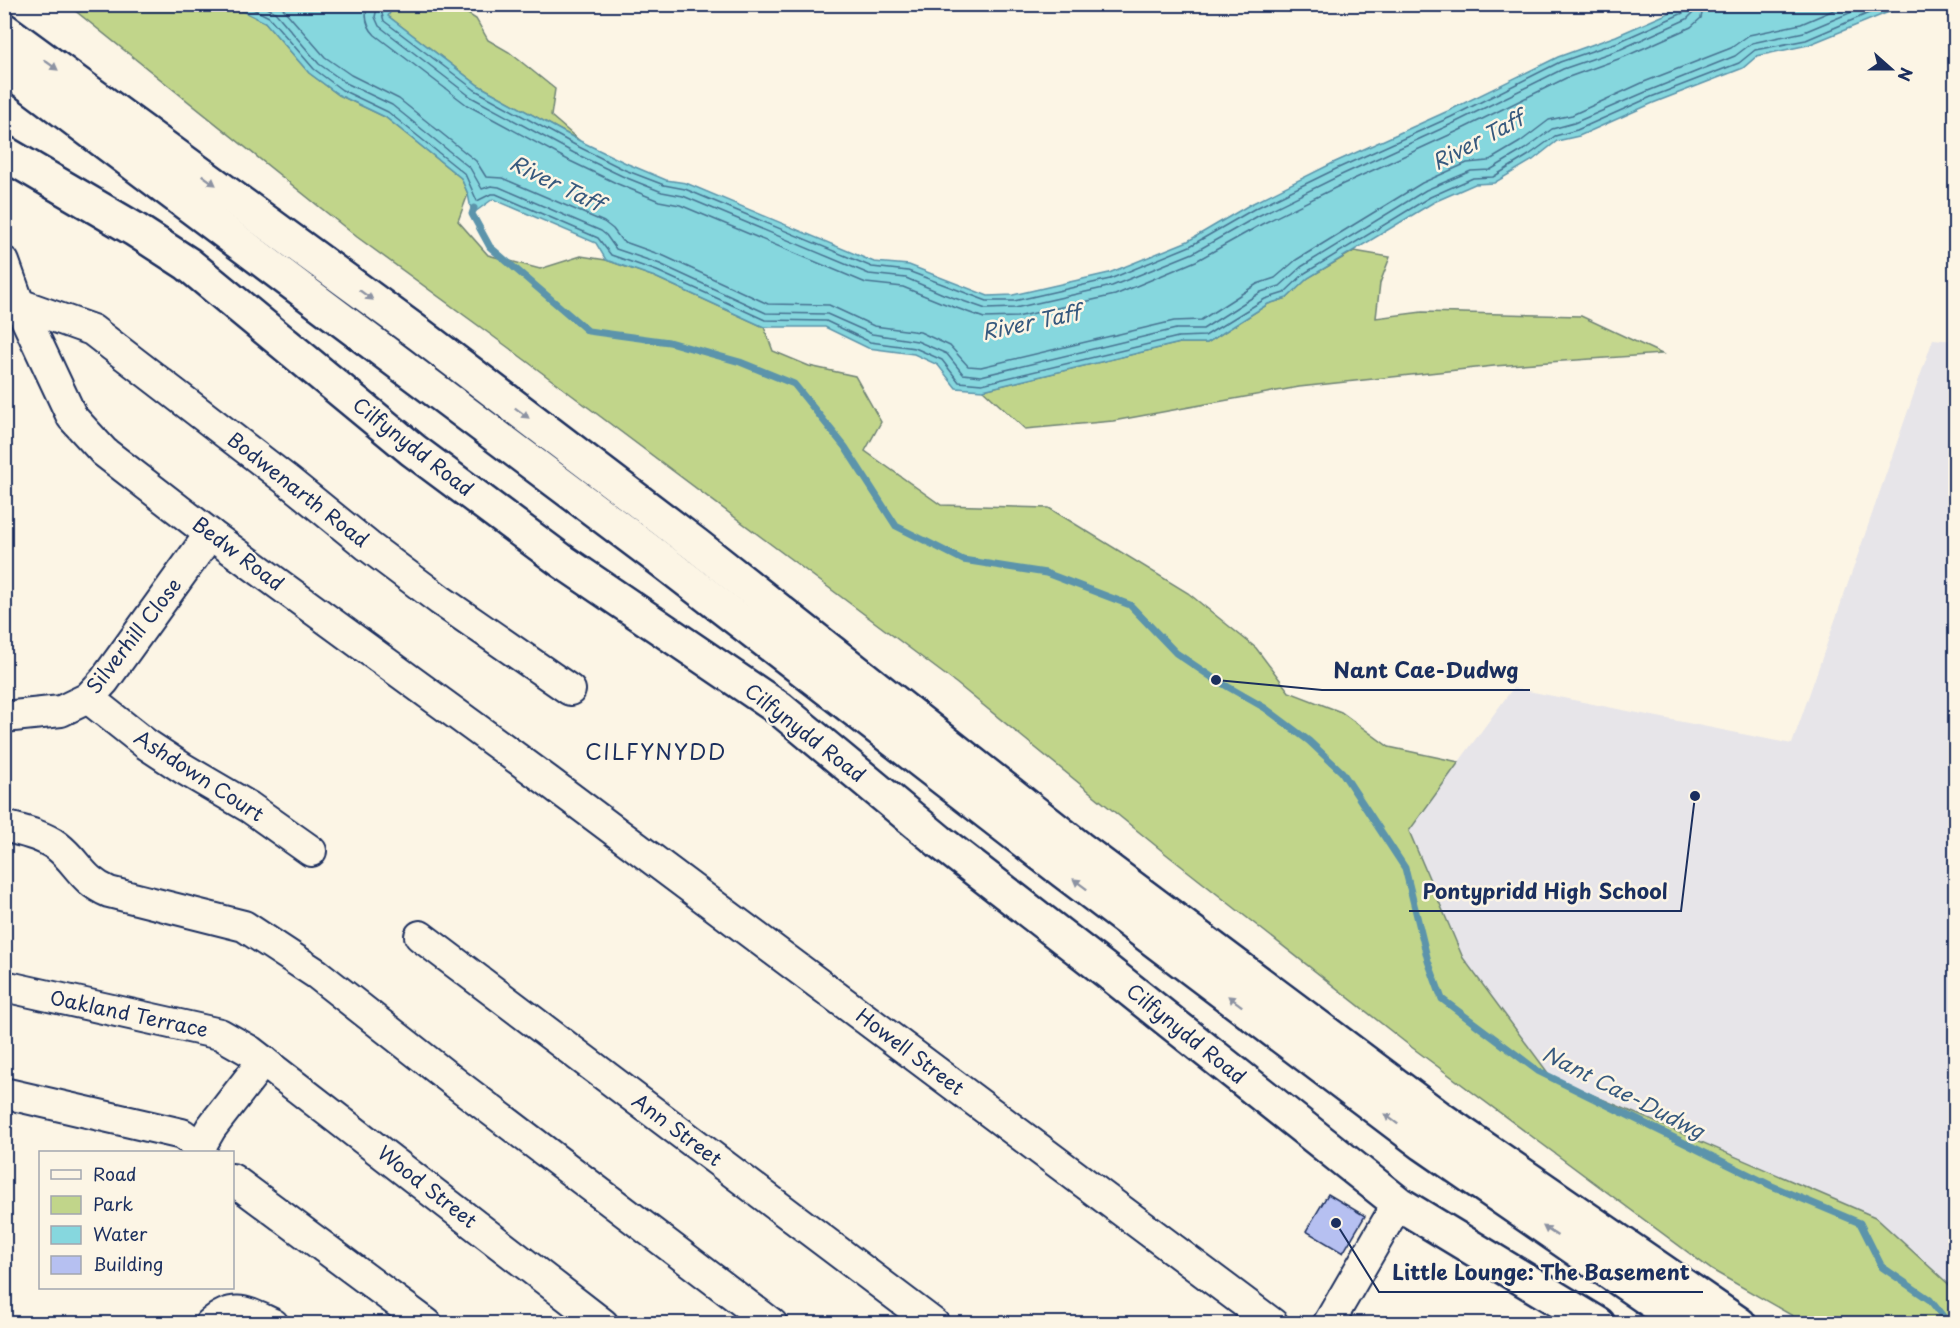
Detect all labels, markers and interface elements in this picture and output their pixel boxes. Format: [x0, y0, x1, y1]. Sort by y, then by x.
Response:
north arrow [1861, 39, 1921, 99]
one-way arrow [44, 59, 59, 71]
text: N [1892, 65, 1919, 85]
water label: River Taff [1425, 99, 1534, 177]
water label: River Taff [505, 146, 614, 221]
one-way arrow [201, 174, 216, 186]
one-way arrow [359, 289, 374, 301]
water label: River Taff [978, 294, 1088, 347]
street label: Cilfynydd Road [347, 389, 480, 503]
one-way arrow [514, 406, 530, 419]
street label: Bodwenarth Road [221, 424, 376, 554]
street label: Bedw Road [187, 509, 291, 598]
street label: Silverhill Close [78, 571, 188, 700]
callout: Nant Cae-Dudwg [1322, 651, 1530, 690]
text: Nant Cae-Dudwg [1334, 653, 1518, 685]
street label: Cilfynydd Road [739, 675, 872, 789]
street label: Ashdown Court [129, 722, 270, 828]
district label: CILFYNYDD [585, 734, 727, 767]
callout: Pontypridd High School [1409, 872, 1681, 911]
text: Pontypridd High School [1422, 874, 1668, 906]
one-way arrow [1072, 878, 1088, 890]
street label: Cilfynydd Road [1120, 976, 1253, 1091]
street label: Oakland Terrace [47, 982, 211, 1044]
one-way arrow [1228, 996, 1243, 1008]
street label: Howell Street [850, 1000, 971, 1102]
water label: Nant Cae-Dudwg [1538, 1037, 1711, 1146]
street label: Ann Street [626, 1085, 729, 1173]
one-way arrow [1383, 1113, 1399, 1125]
street label: Wood Street [371, 1138, 484, 1235]
legend [39, 1151, 234, 1289]
text: Road [93, 1160, 137, 1187]
text: Park [93, 1190, 133, 1217]
text: Water [93, 1220, 148, 1247]
one-way arrow [1543, 1225, 1559, 1237]
text: Building [93, 1250, 163, 1277]
callout: Little Lounge: The Basement [1379, 1253, 1703, 1292]
text: Little Lounge: The Basement [1392, 1255, 1690, 1287]

